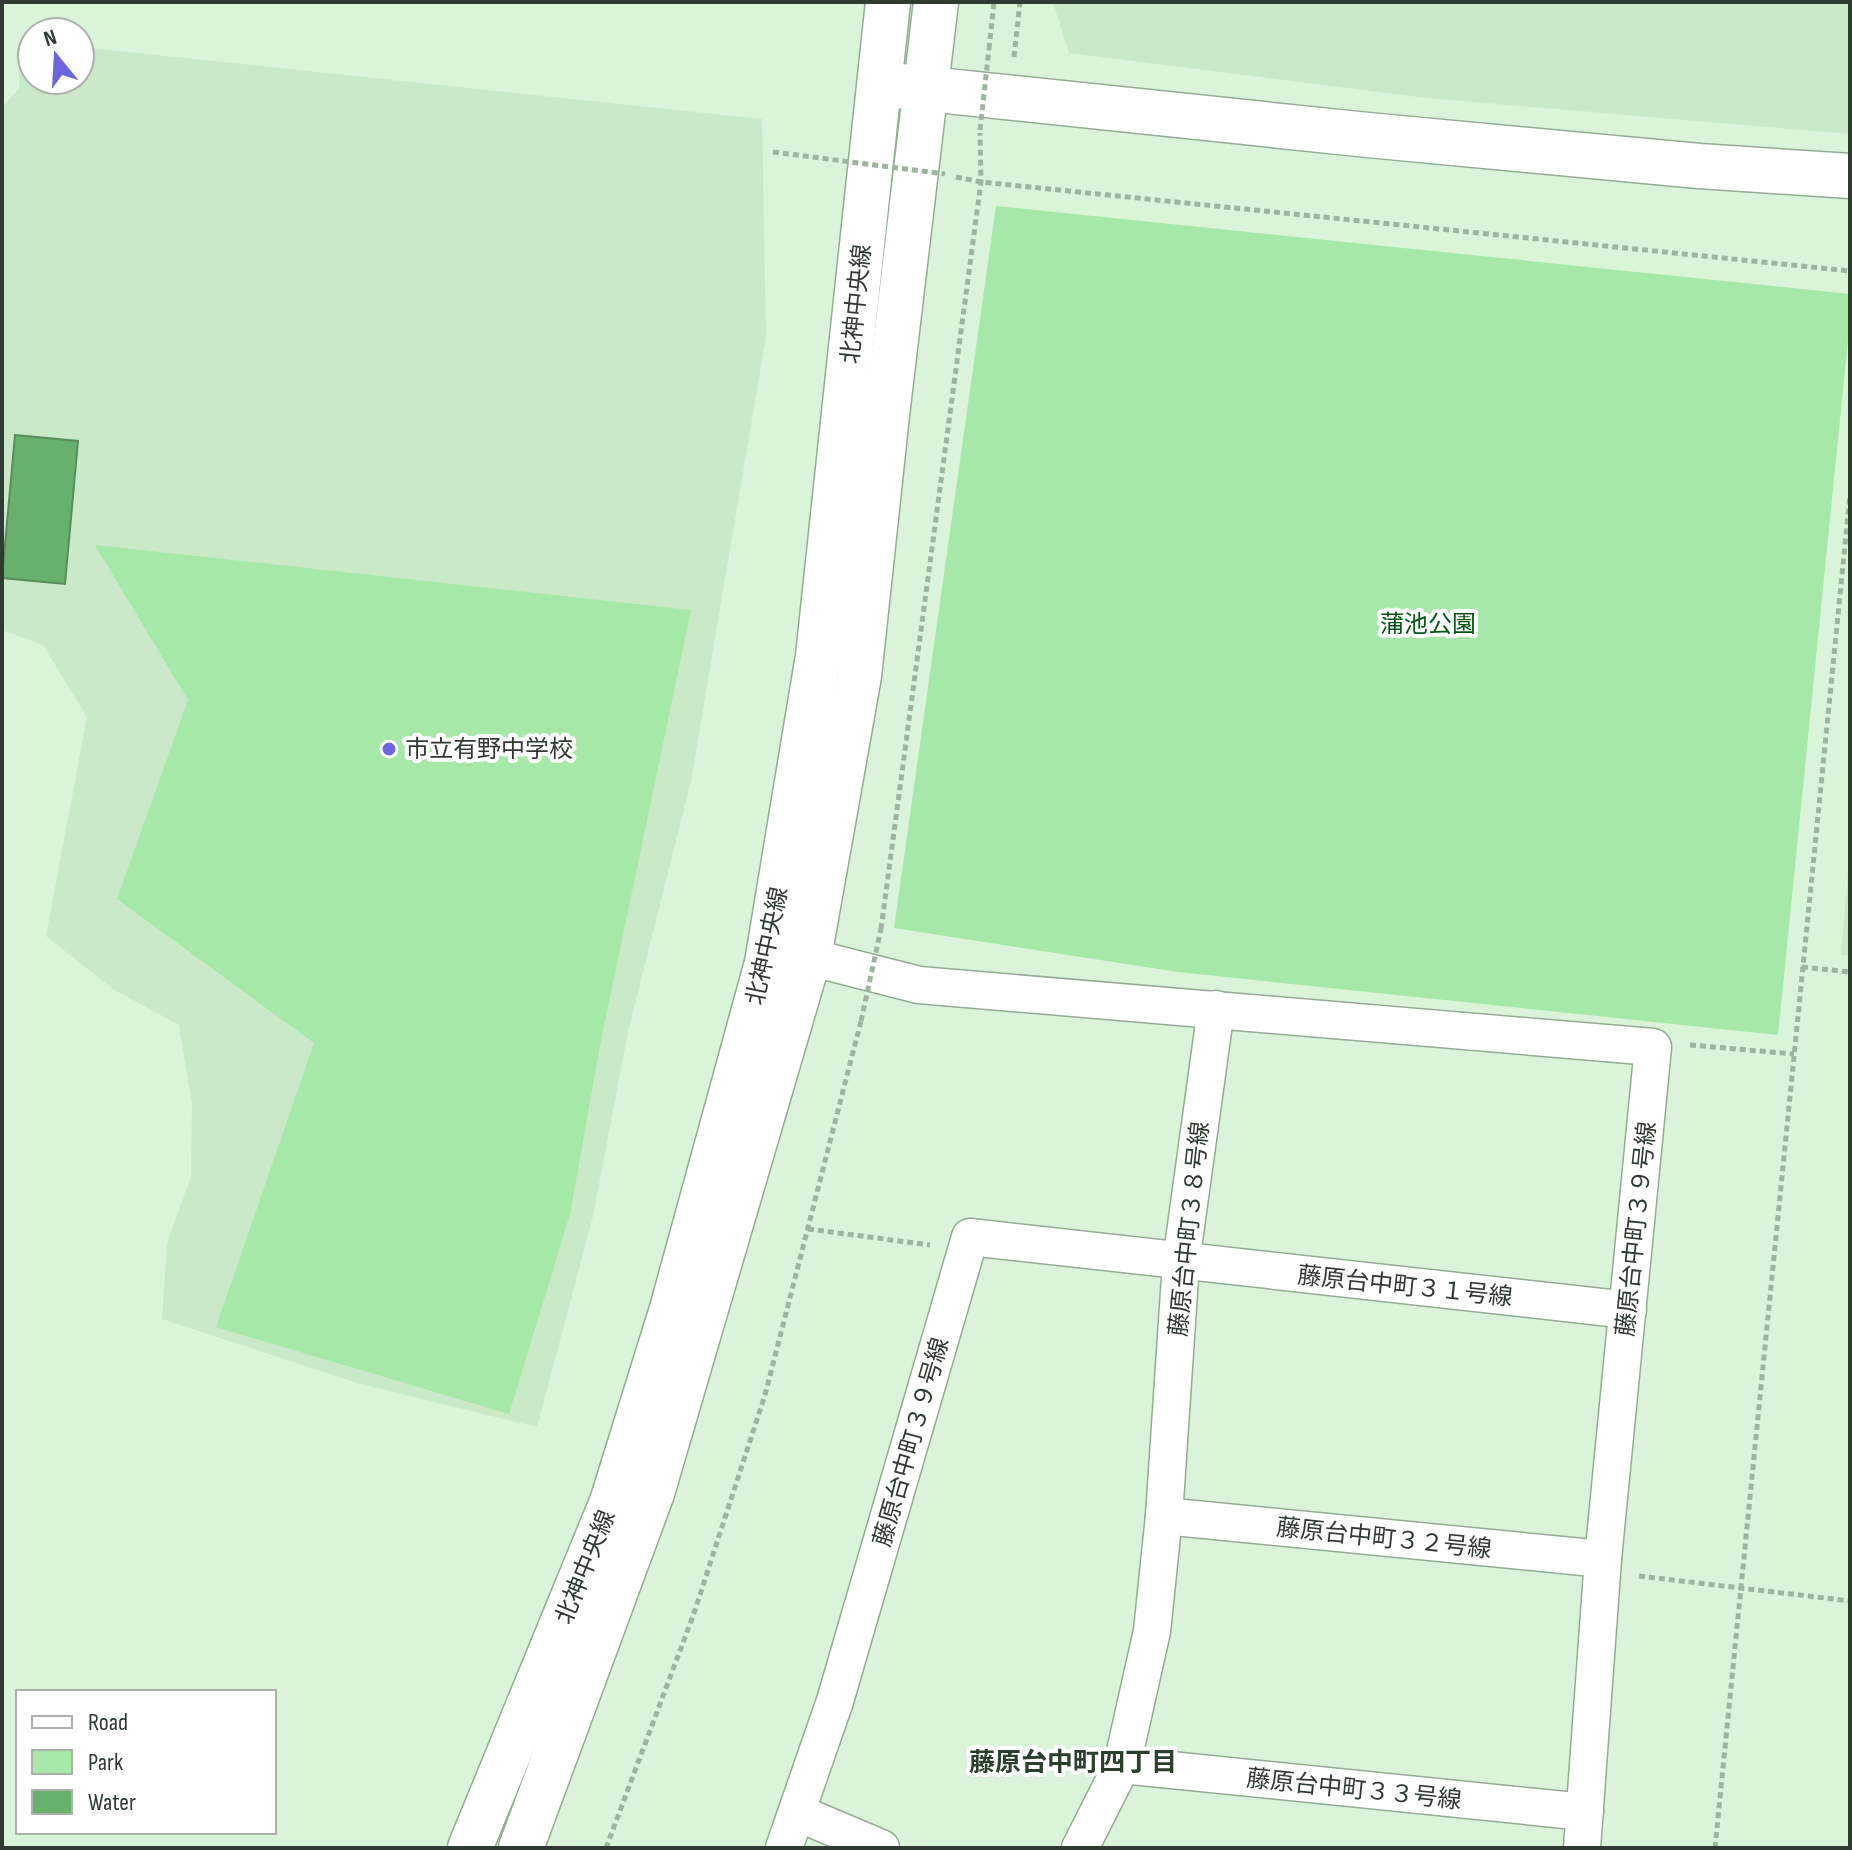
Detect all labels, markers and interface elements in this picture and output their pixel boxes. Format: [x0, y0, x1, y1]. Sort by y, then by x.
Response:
north arrow [16, 16, 96, 96]
text: N [41, 24, 60, 53]
street label: 北神中央線 [836, 243, 877, 365]
park label: 蒲池公園 [1380, 610, 1476, 639]
place label: 市立有野中学校 [405, 735, 573, 764]
marker: 市立有野中学校 [380, 740, 398, 758]
street label: 北神中央線 [741, 884, 794, 1008]
street label: 藤原台中町３８号線 [1164, 1120, 1215, 1338]
street label: 藤原台中町３９号線 [1611, 1120, 1662, 1338]
street label: 藤原台中町３１号線 [1296, 1261, 1514, 1312]
street label: 藤原台中町３９号線 [868, 1334, 955, 1550]
street label: 北神中央線 [550, 1506, 621, 1628]
street label: 藤原台中町３２号線 [1275, 1513, 1493, 1564]
legend [16, 1690, 276, 1834]
text: Road [88, 1708, 128, 1737]
text: Park [88, 1748, 123, 1777]
district label: 藤原台中町四丁目 [969, 1748, 1177, 1779]
street label: 藤原台中町３３号線 [1245, 1764, 1463, 1815]
text: Water [88, 1788, 136, 1817]

